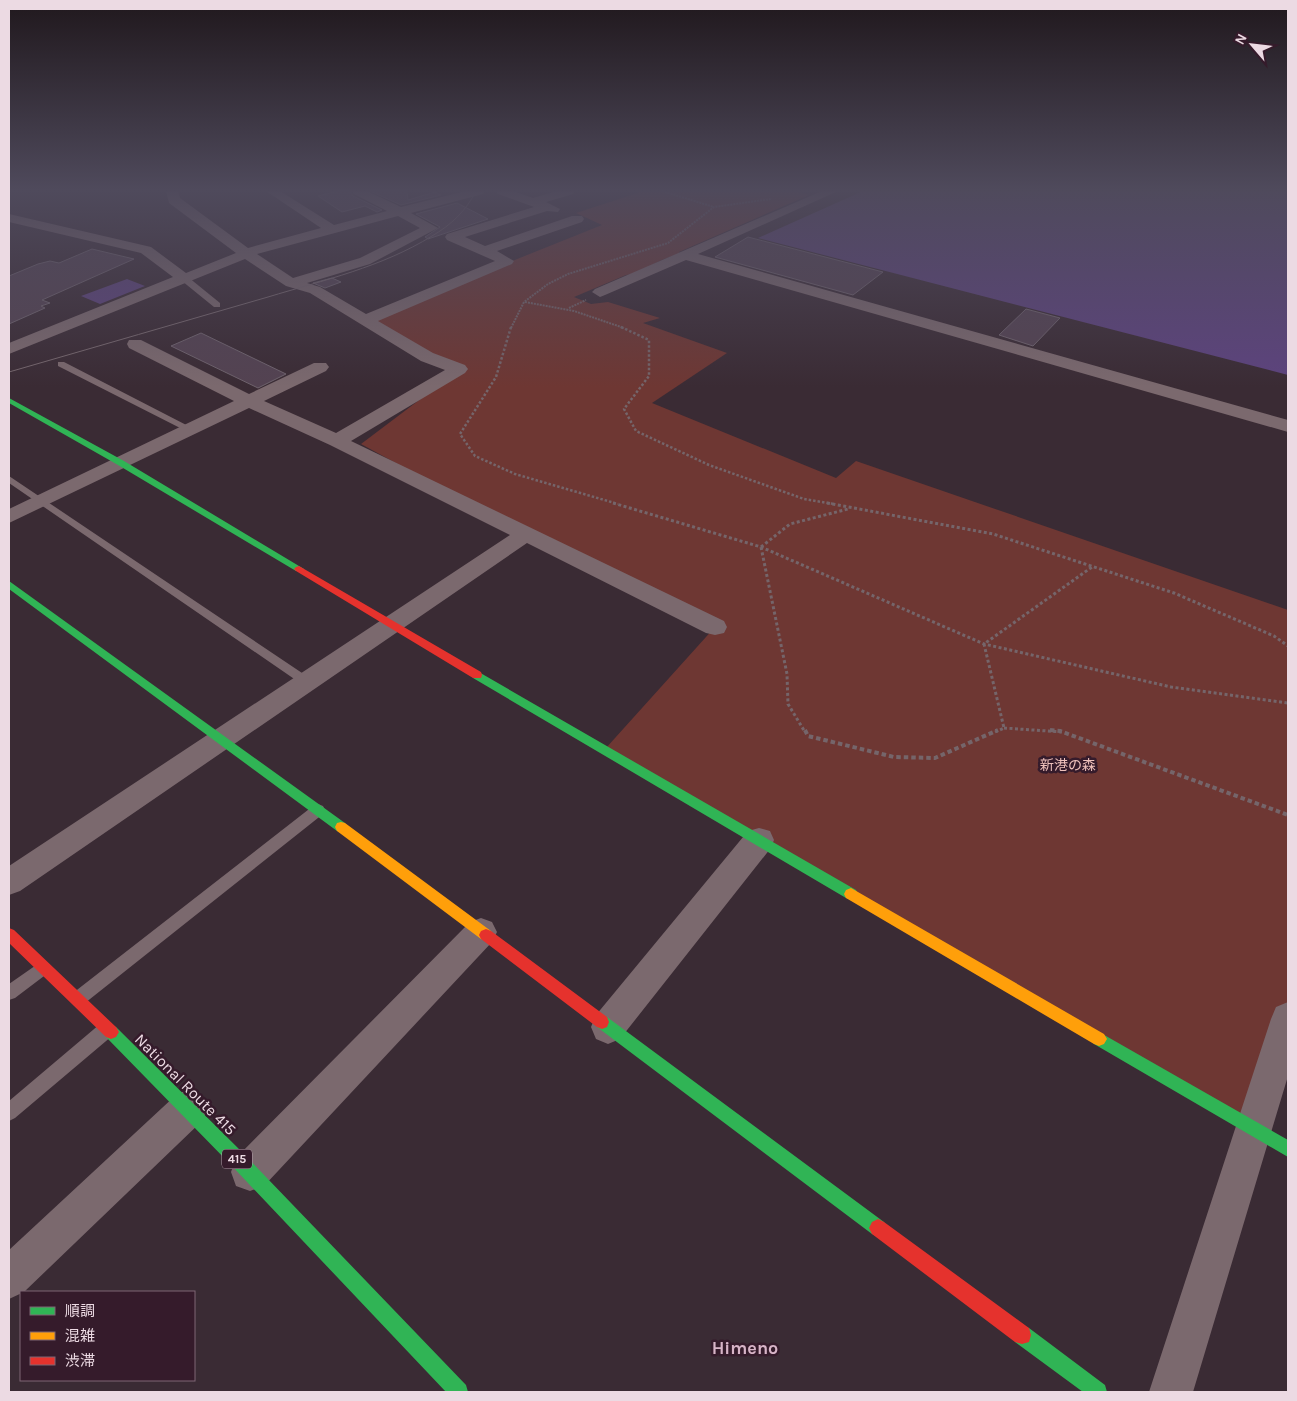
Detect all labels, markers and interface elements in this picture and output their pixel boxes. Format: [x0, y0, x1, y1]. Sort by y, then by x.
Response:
north arrow [1227, 20, 1277, 70]
text: N [1231, 31, 1251, 48]
park label: 新港の森 [1040, 757, 1096, 774]
street label: National Route 415 [131, 1030, 240, 1139]
road number: 415 [222, 1150, 252, 1168]
legend [20, 1291, 195, 1381]
text: 順調 [65, 1302, 95, 1320]
text: 混雑 [65, 1327, 95, 1345]
district label: Himeno [712, 1337, 778, 1359]
text: 渋滞 [65, 1352, 95, 1370]

